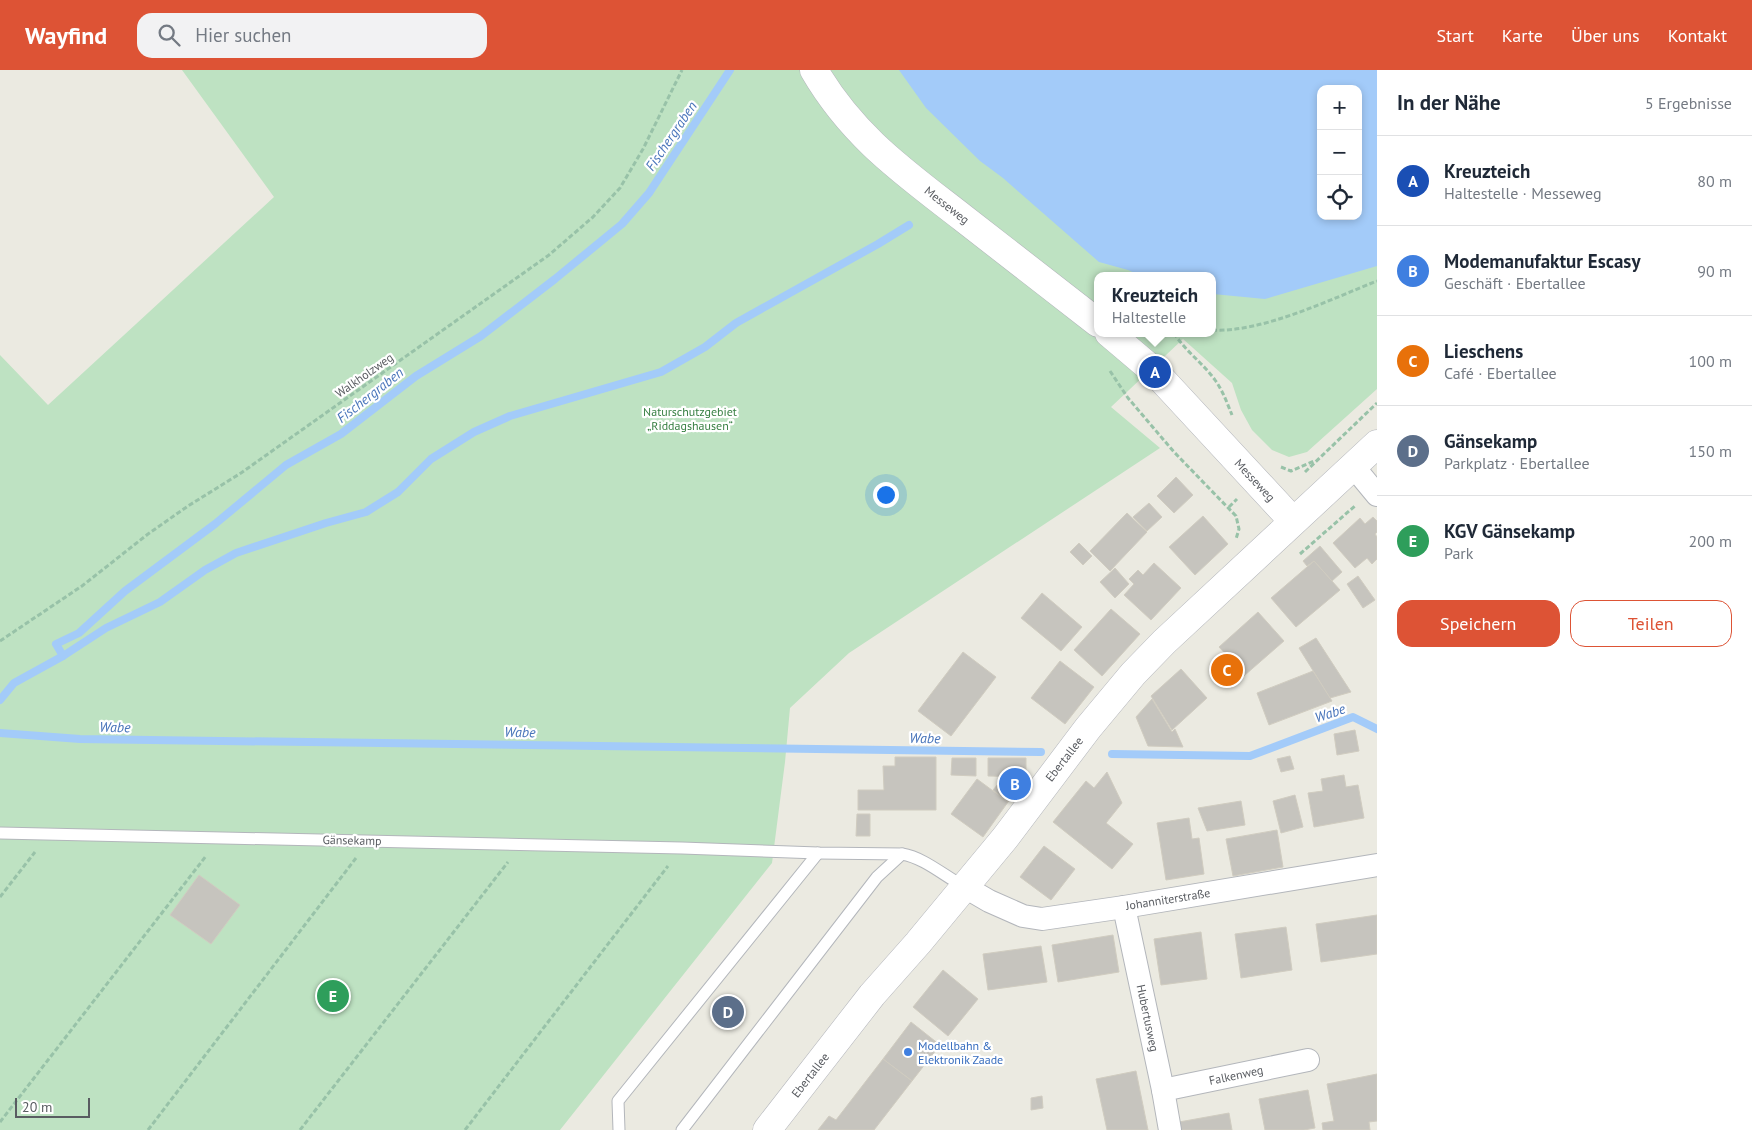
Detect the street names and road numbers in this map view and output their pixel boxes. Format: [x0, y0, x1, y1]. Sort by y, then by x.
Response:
street label: Messeweg [922, 183, 972, 227]
street label: Walkholzweg [332, 349, 396, 401]
street label: Messeweg [1232, 456, 1278, 504]
street label: Ebertallee [1042, 734, 1086, 784]
street label: Gänsekamp [322, 832, 382, 848]
street label: Johanniterstraße [1124, 885, 1211, 913]
street label: Hubertusweg [1134, 983, 1162, 1053]
street label: Ebertallee [788, 1050, 832, 1100]
street label: Falkenweg [1208, 1062, 1264, 1088]

